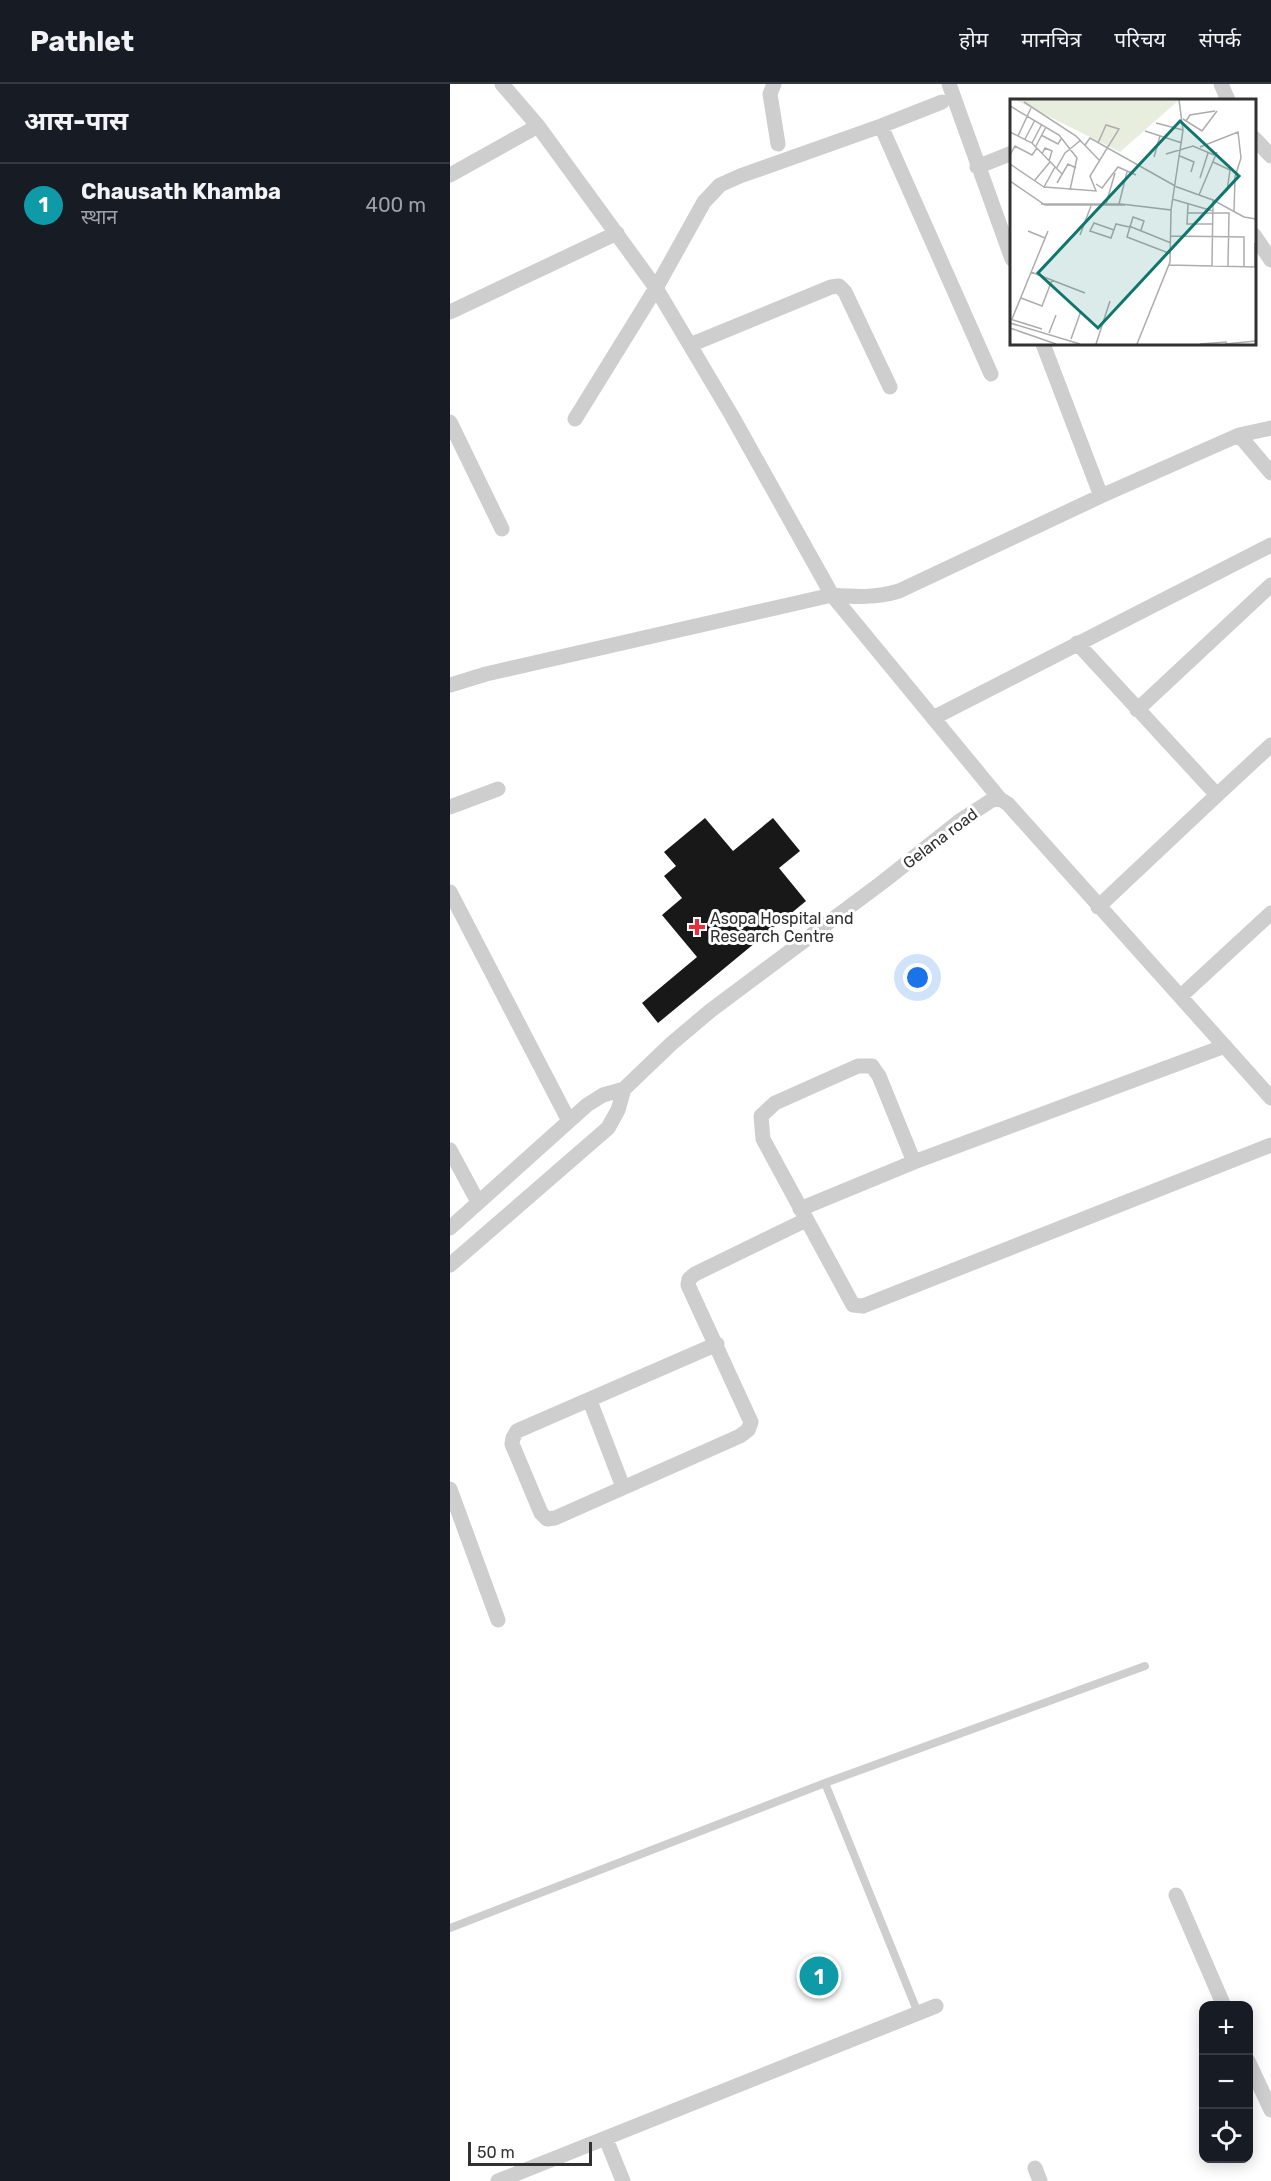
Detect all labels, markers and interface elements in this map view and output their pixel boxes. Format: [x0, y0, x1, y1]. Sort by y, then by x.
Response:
text: Pathlet [30, 25, 134, 58]
text: होम [959, 27, 988, 52]
text: मानचित्र [1021, 27, 1081, 52]
text: परिचय [1114, 27, 1166, 52]
text: संपर्क [1199, 27, 1241, 52]
inset map [1010, 99, 1256, 345]
text: आस-पास [24, 106, 128, 137]
text: Chausath Khamba [81, 178, 281, 205]
text: 1 [39, 193, 48, 217]
text: 400 m [366, 193, 426, 217]
text: स्थान [81, 205, 117, 229]
street label: Gelana road [899, 804, 981, 873]
place label: Asopa Hospital and Research Centre [710, 909, 853, 946]
marker: Asopa Hospital and Research Centre [688, 918, 706, 936]
your location [903, 963, 932, 992]
pin: 1 [800, 1954, 838, 1998]
map controls [1199, 2001, 1253, 2163]
button: + [1199, 2001, 1253, 2055]
button: − [1199, 2055, 1253, 2109]
button: locate [1199, 2109, 1253, 2163]
scale bar [468, 2139, 592, 2166]
text: 50 m [477, 2143, 515, 2162]

